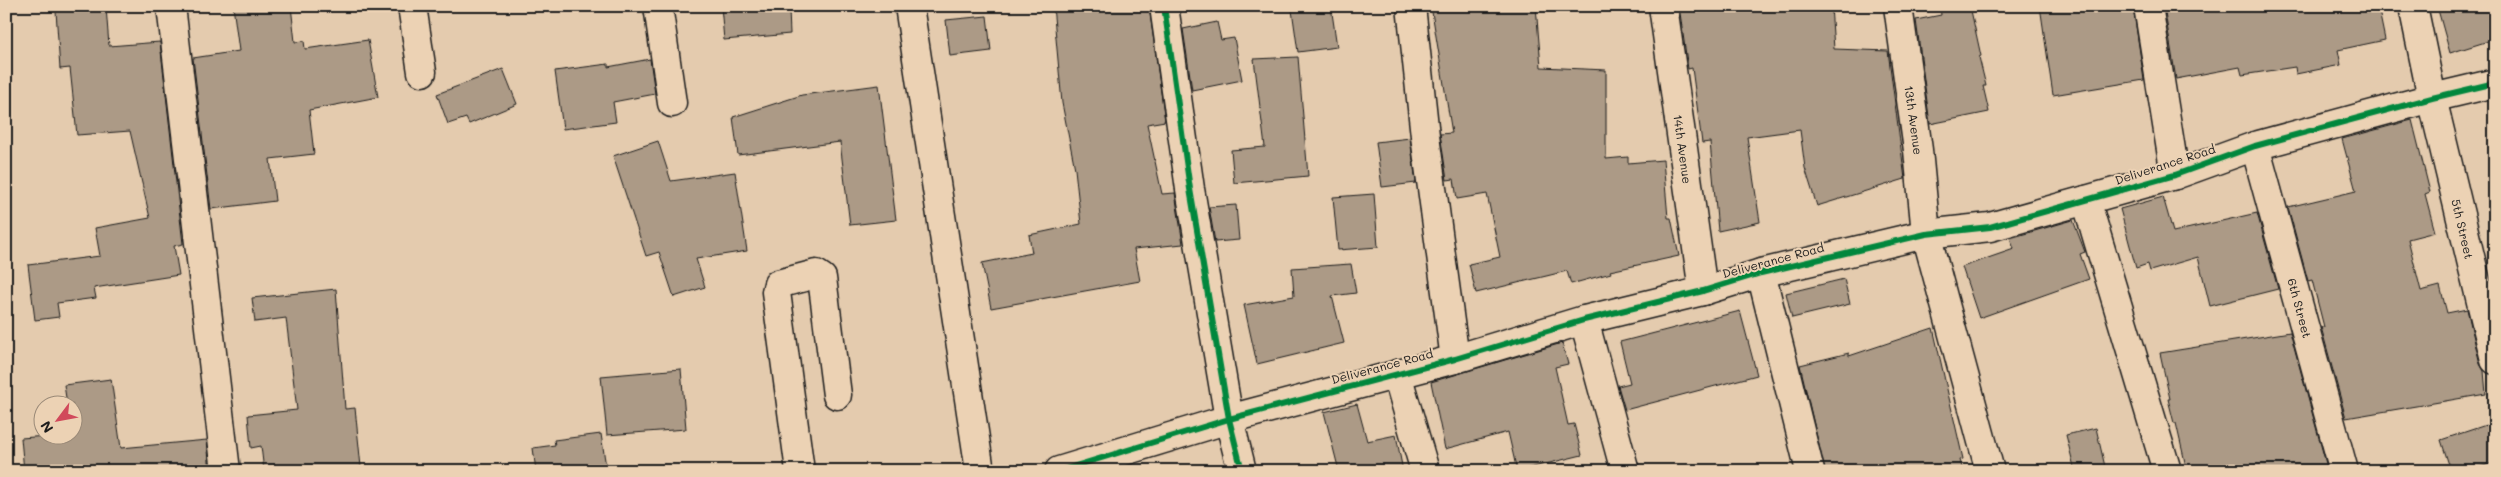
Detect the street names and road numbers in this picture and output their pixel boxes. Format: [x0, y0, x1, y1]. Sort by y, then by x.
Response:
street label: 13th Avenue [1901, 84, 1927, 156]
street label: 14th Avenue [1670, 113, 1696, 185]
street label: Deliverance Road [2113, 140, 2218, 188]
street label: 5th Street [2448, 197, 2478, 261]
street label: Deliverance Road [1720, 239, 1826, 281]
street label: 6th Street [2284, 276, 2316, 340]
street label: Deliverance Road [1329, 345, 1435, 387]

